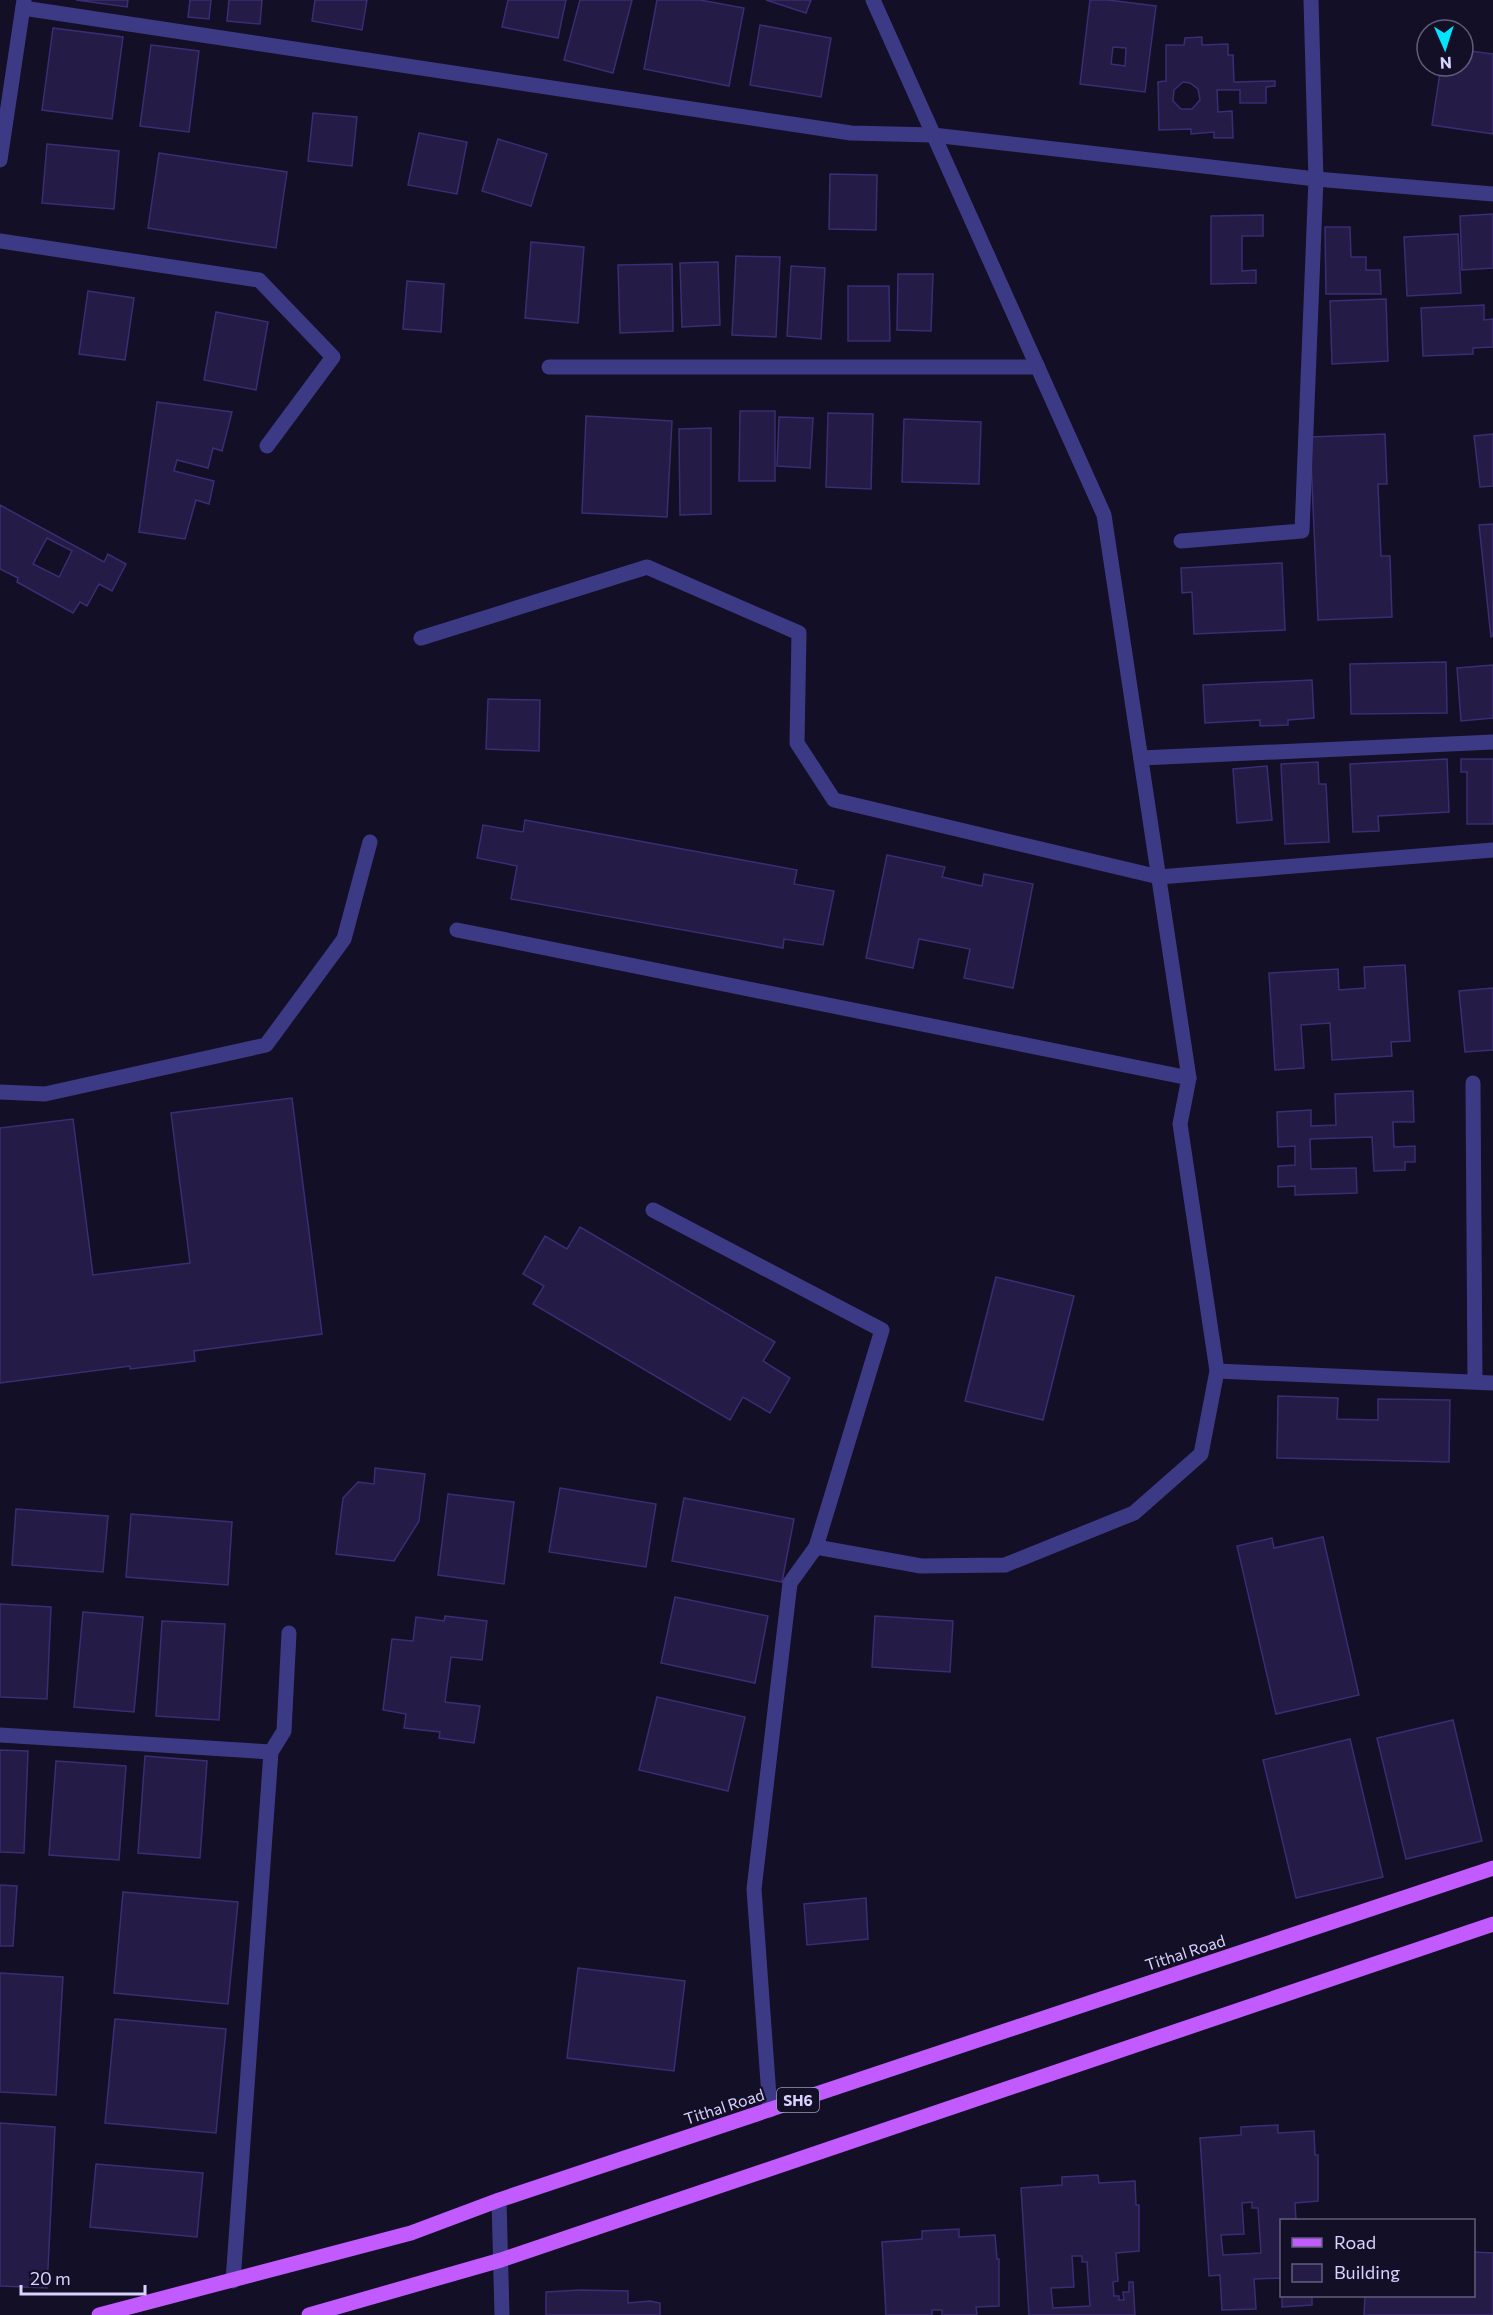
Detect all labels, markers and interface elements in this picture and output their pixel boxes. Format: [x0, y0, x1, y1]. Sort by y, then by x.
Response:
north arrow [1415, 18, 1475, 78]
text: N [1439, 54, 1452, 73]
street label: Tithal Road [1143, 1930, 1227, 1974]
street label: Tithal Road [682, 2084, 766, 2128]
road number: SH6 [777, 2088, 819, 2112]
legend [1280, 2219, 1475, 2297]
text: Road [1334, 2231, 1376, 2253]
scale bar [21, 2258, 146, 2296]
text: Building [1334, 2261, 1400, 2283]
text: 20 m [30, 2267, 71, 2289]

